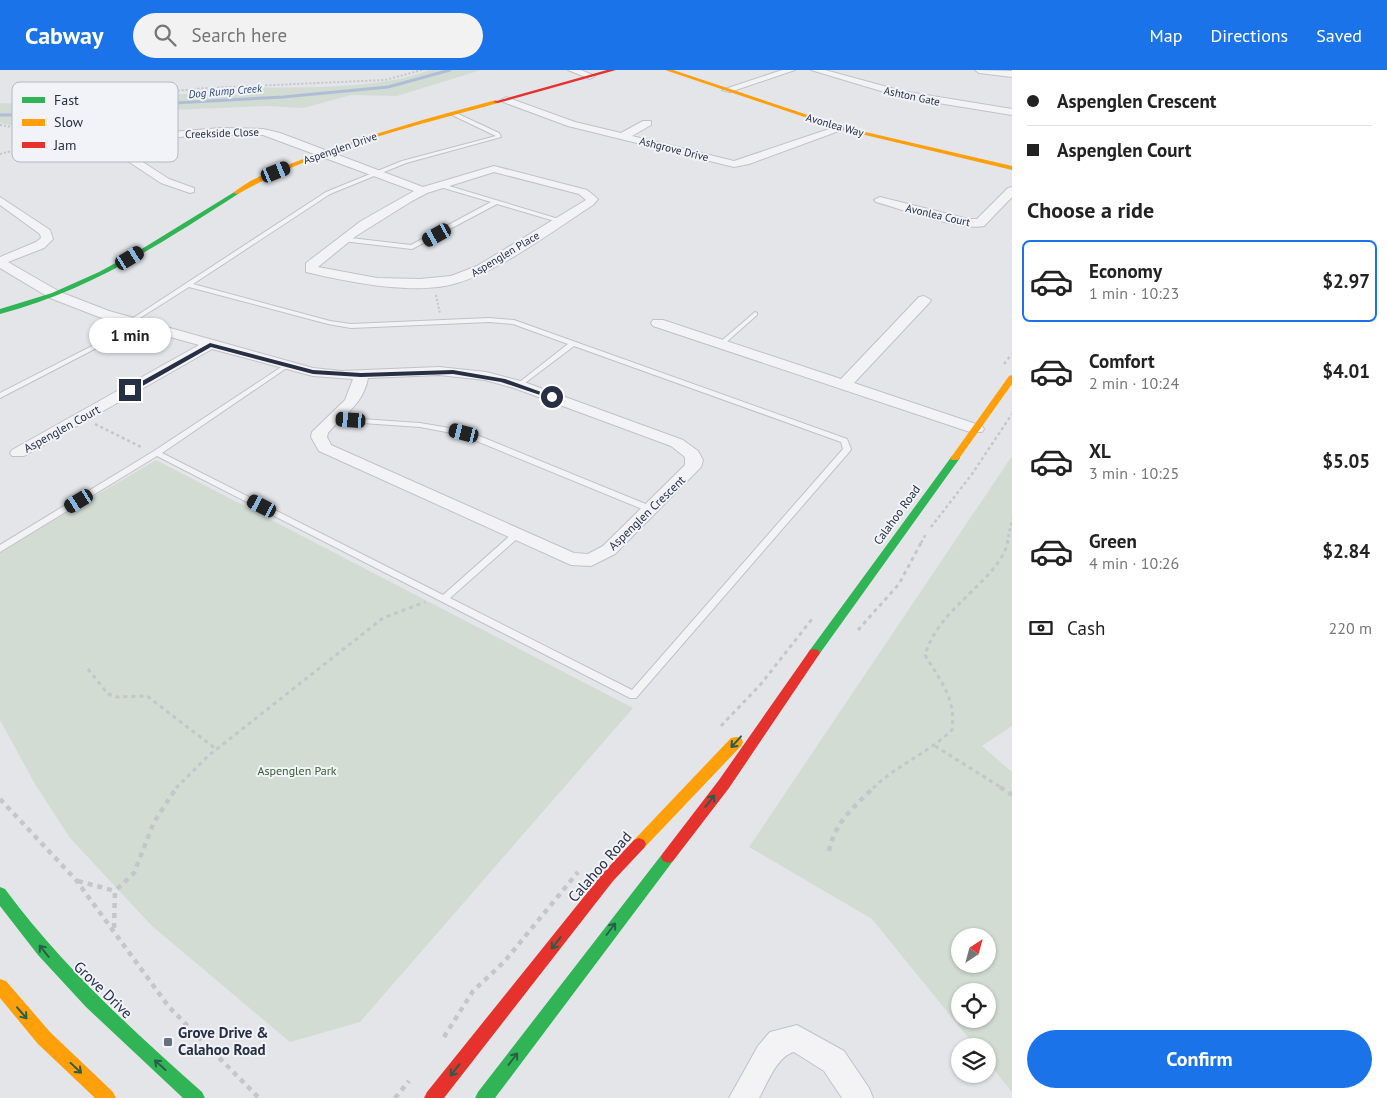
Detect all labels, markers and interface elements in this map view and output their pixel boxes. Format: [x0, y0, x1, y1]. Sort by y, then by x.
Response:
search box [133, 13, 483, 58]
text: Cabway [25, 20, 103, 51]
icon: search [151, 21, 179, 49]
text: Search here [191, 23, 287, 47]
text: Map [1150, 24, 1182, 47]
text: Directions [1210, 24, 1288, 47]
text: Saved [1316, 24, 1362, 47]
water label: Dog Rump Creek [188, 81, 263, 101]
legend [12, 82, 178, 162]
street label: Ashton Gate [883, 83, 942, 109]
text: Aspenglen Crescent [1057, 89, 1216, 113]
text: Fast [54, 91, 79, 109]
street label: Avonlea Way [805, 110, 866, 140]
text: Slow [54, 113, 84, 131]
street label: Creekside Close [185, 125, 260, 141]
street label: Aspenglen Drive [301, 129, 379, 167]
street label: Ashgrove Drive [638, 134, 710, 164]
text: Jam [53, 136, 76, 154]
text: Aspenglen Court [1057, 138, 1191, 162]
car [259, 159, 292, 185]
text: Choose a ride [1027, 196, 1154, 224]
street label: Avonlea Court [904, 201, 972, 229]
car [420, 221, 453, 249]
street label: Aspenglen Place [468, 228, 542, 280]
car [113, 244, 146, 272]
icon: car [1029, 259, 1074, 304]
text: Economy [1089, 259, 1162, 283]
text: $2.97 [1322, 269, 1370, 293]
text: 1 min · 10:23 [1089, 283, 1179, 303]
callout: 1 min [89, 318, 171, 352]
text: 1 min [110, 325, 150, 345]
icon: car [1029, 349, 1074, 394]
text: Comfort [1089, 349, 1155, 373]
text: $4.01 [1322, 359, 1370, 383]
text: 2 min · 10:24 [1089, 373, 1179, 393]
route end [119, 379, 141, 401]
route start [541, 386, 563, 408]
street label: Aspenglen Court [21, 401, 103, 456]
car [335, 411, 366, 429]
car [447, 422, 480, 444]
icon: car [1029, 439, 1074, 484]
text: XL [1089, 439, 1111, 463]
text: $5.05 [1322, 449, 1370, 473]
text: 3 min · 10:25 [1089, 463, 1179, 483]
street label: Aspenglen Crescent [605, 472, 688, 553]
street label: Calahoo Road [870, 482, 923, 547]
car [62, 487, 95, 515]
car [245, 493, 278, 519]
icon: car [1029, 529, 1074, 574]
text: Green [1089, 529, 1137, 553]
text: $2.84 [1322, 539, 1370, 563]
text: 4 min · 10:26 [1089, 553, 1179, 573]
icon: cash [1027, 614, 1055, 642]
text: Cash [1067, 616, 1105, 640]
text: 220 m [1329, 618, 1372, 638]
one-way arrow [730, 736, 742, 749]
park label: Aspenglen Park [257, 763, 337, 778]
one-way arrow [705, 795, 716, 808]
street label: Calahoo Road [564, 827, 636, 906]
one-way arrow [606, 922, 616, 936]
north arrow [951, 928, 996, 972]
map controls [951, 928, 996, 1083]
one-way arrow [550, 936, 561, 949]
one-way arrow [38, 945, 50, 958]
street label: Grove Drive [70, 957, 137, 1022]
button: locate [951, 983, 996, 1028]
one-way arrow [16, 1006, 27, 1019]
place label: Grove Drive & Calahoo Road [178, 1023, 268, 1059]
button: Confirm [1027, 1030, 1372, 1088]
marker: Grove Drive & Calahoo Road [162, 1036, 174, 1048]
button: layers [951, 1038, 996, 1083]
one-way arrow [508, 1053, 519, 1066]
one-way arrow [153, 1060, 166, 1071]
one-way arrow [69, 1062, 82, 1074]
one-way arrow [449, 1064, 460, 1077]

